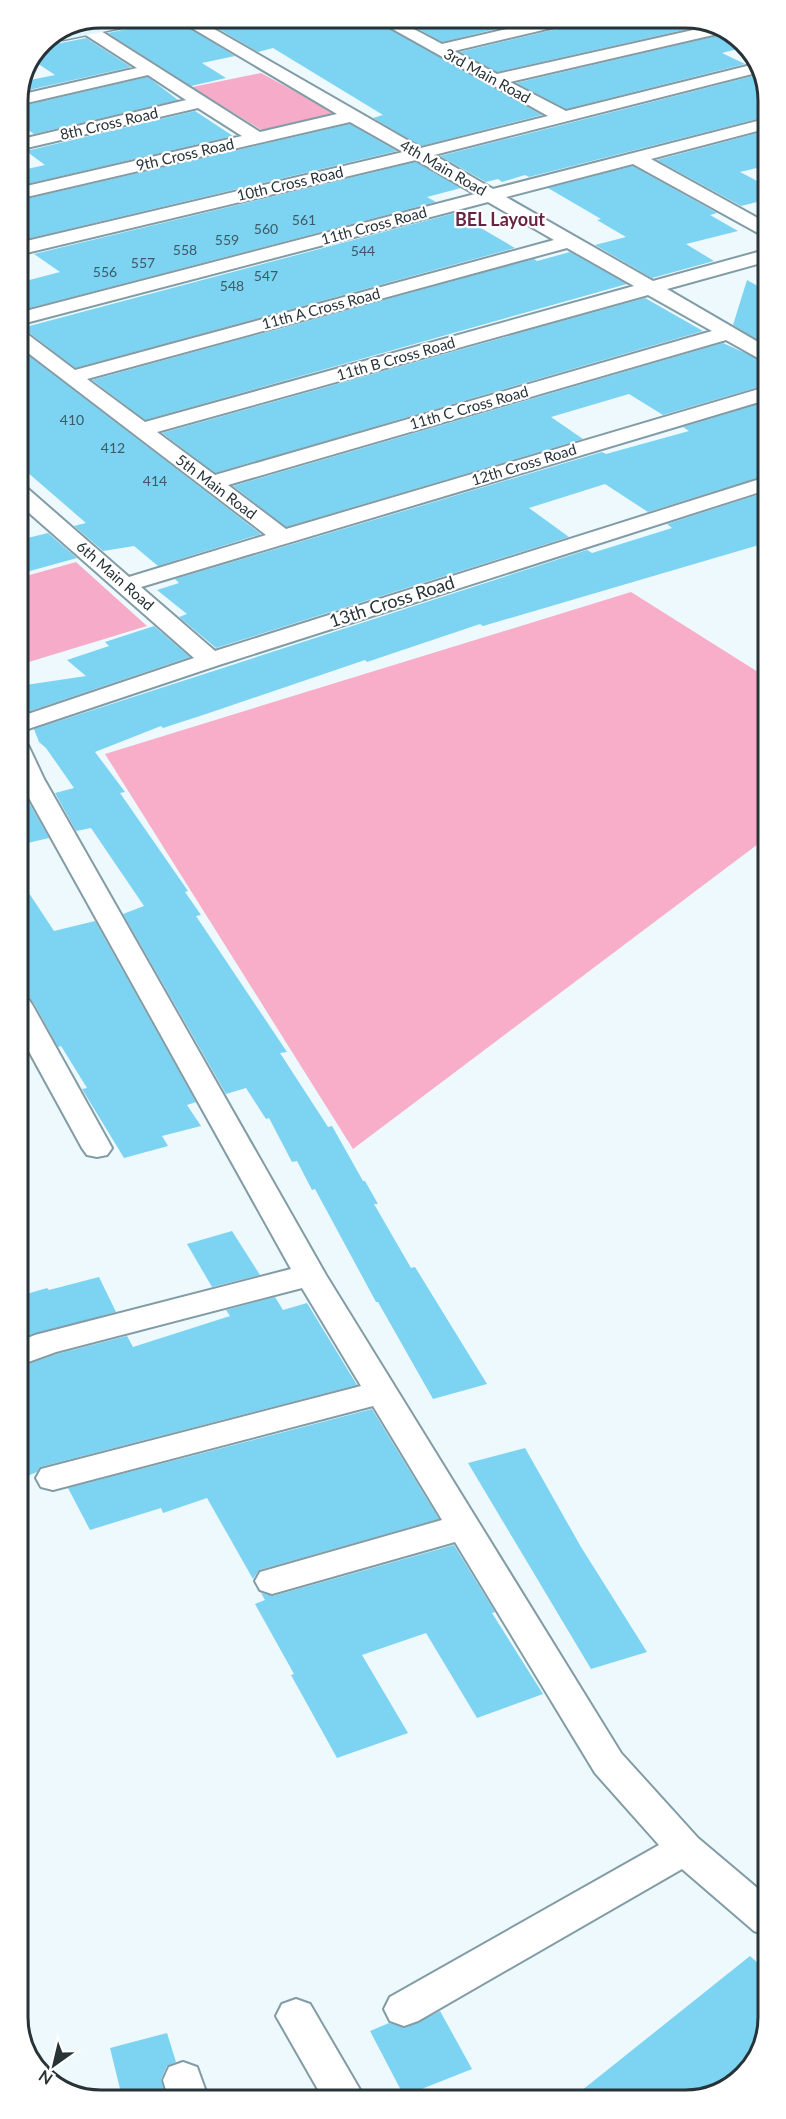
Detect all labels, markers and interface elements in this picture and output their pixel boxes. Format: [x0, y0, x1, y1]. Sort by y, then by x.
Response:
street label: 3rd Main Road [441, 44, 534, 106]
street label: 8th Cross Road [58, 103, 160, 143]
street label: 9th Cross Road [134, 134, 236, 174]
street label: 4th Main Road [397, 135, 490, 199]
street label: 10th Cross Road [235, 162, 345, 204]
street label: 11th Cross Road [319, 202, 429, 248]
district label: BEL Layout [455, 208, 545, 230]
house number: 561 [292, 211, 316, 228]
house number: 560 [254, 220, 278, 237]
house number: 559 [215, 231, 239, 248]
house number: 558 [173, 241, 197, 258]
house number: 544 [351, 242, 375, 259]
house number: 557 [131, 254, 155, 271]
house number: 556 [93, 263, 117, 280]
house number: 547 [254, 267, 278, 284]
house number: 548 [220, 277, 244, 294]
street label: 11th A Cross Road [260, 284, 382, 332]
street label: 11th B Cross Road [334, 333, 457, 384]
street label: 11th C Cross Road [407, 381, 530, 433]
house number: 410 [60, 411, 84, 428]
house number: 412 [101, 439, 125, 456]
street label: 12th Cross Road [469, 440, 578, 489]
street label: 5th Main Road [173, 450, 261, 522]
house number: 414 [143, 472, 167, 489]
street label: 6th Main Road [73, 537, 158, 614]
street label: 13th Cross Road [326, 570, 457, 632]
north arrow [24, 2035, 84, 2095]
text: N [35, 2067, 56, 2089]

